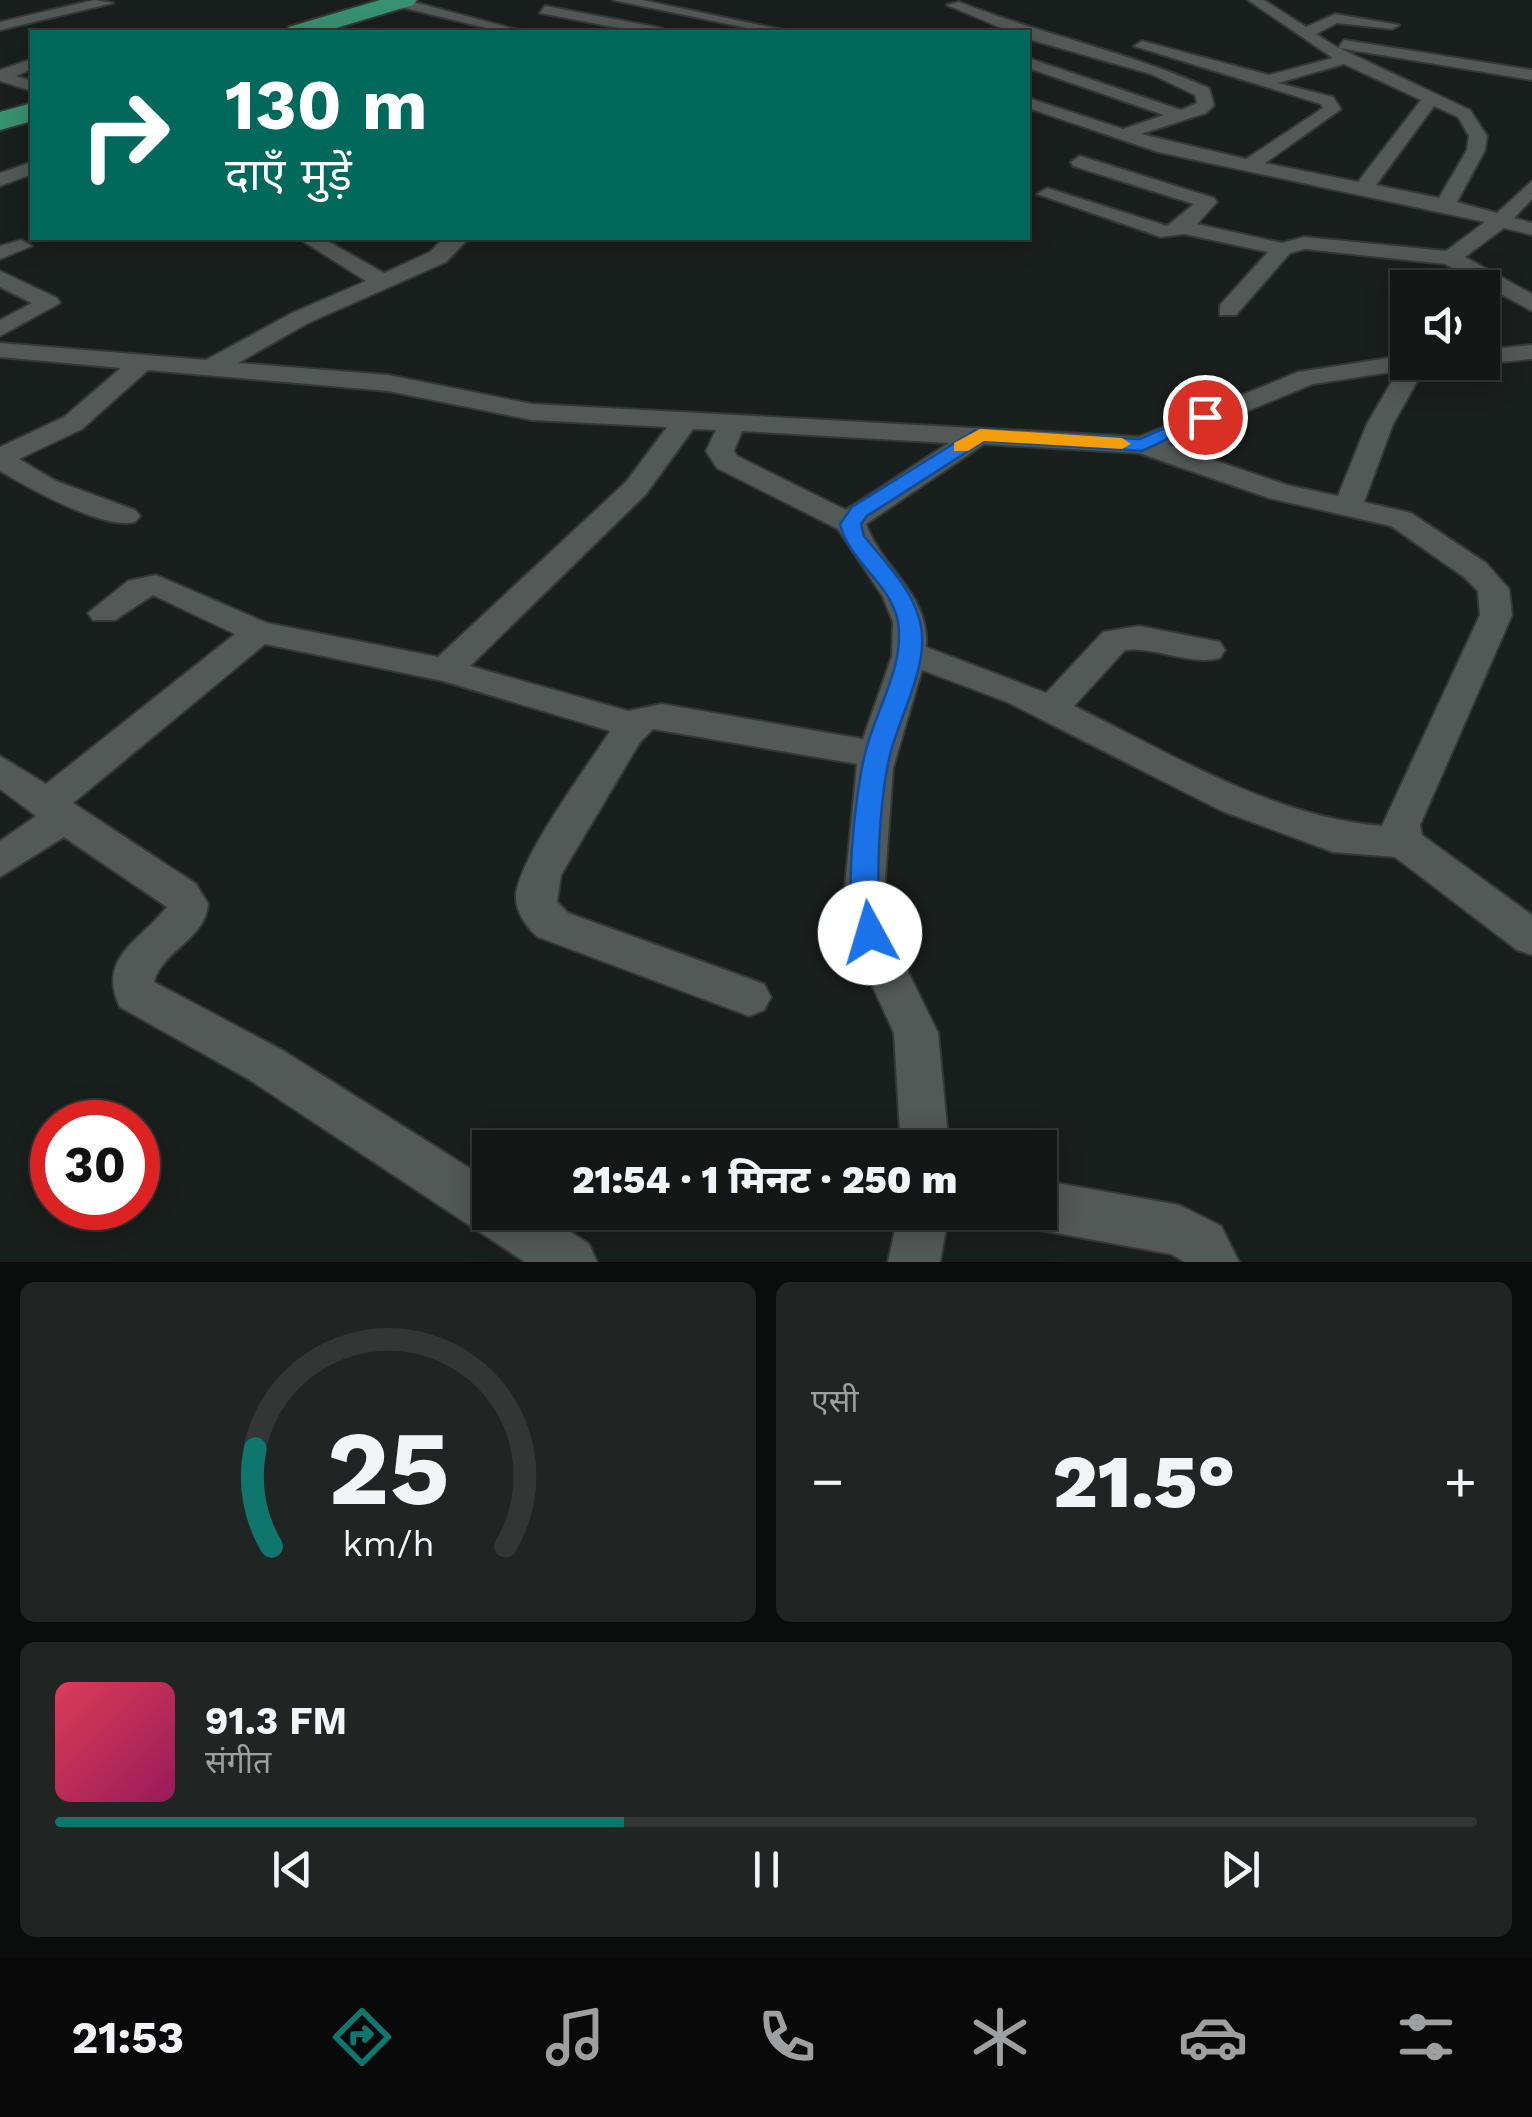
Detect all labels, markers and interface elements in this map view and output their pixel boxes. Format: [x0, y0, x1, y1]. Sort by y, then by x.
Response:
text: 130 m [225, 64, 428, 146]
icon: right [60, 70, 190, 200]
text: दाएँ मुड़ें [225, 148, 352, 201]
map controls [1390, 270, 1500, 380]
button: sound [1390, 270, 1500, 380]
pin [1163, 375, 1248, 460]
icon: arrive [1178, 390, 1233, 445]
position arrow [818, 881, 922, 985]
speed limit sign: 30 [30, 1100, 160, 1230]
text: 21:54 · 1 मिनट · 250 m [572, 1158, 957, 1202]
text: एसी [811, 1382, 859, 1420]
text: 25 [327, 1407, 449, 1529]
text: 21.5° [1053, 1437, 1235, 1525]
text: − [811, 1449, 844, 1513]
text: + [1444, 1449, 1477, 1513]
text: km/h [342, 1523, 434, 1565]
text: 91.3 FM [205, 1699, 347, 1743]
text: संगीत [205, 1743, 271, 1781]
icon: previous [265, 1842, 320, 1897]
icon: pause [739, 1842, 794, 1897]
icon: next [1213, 1842, 1268, 1897]
icon: directions [327, 2002, 397, 2072]
icon: music [540, 2002, 610, 2072]
icon: phone [752, 2002, 822, 2072]
icon: climate [965, 2002, 1035, 2072]
icon: car [1178, 2002, 1248, 2072]
icon: filters [1391, 2002, 1461, 2072]
text: 21:53 [71, 2011, 184, 2064]

